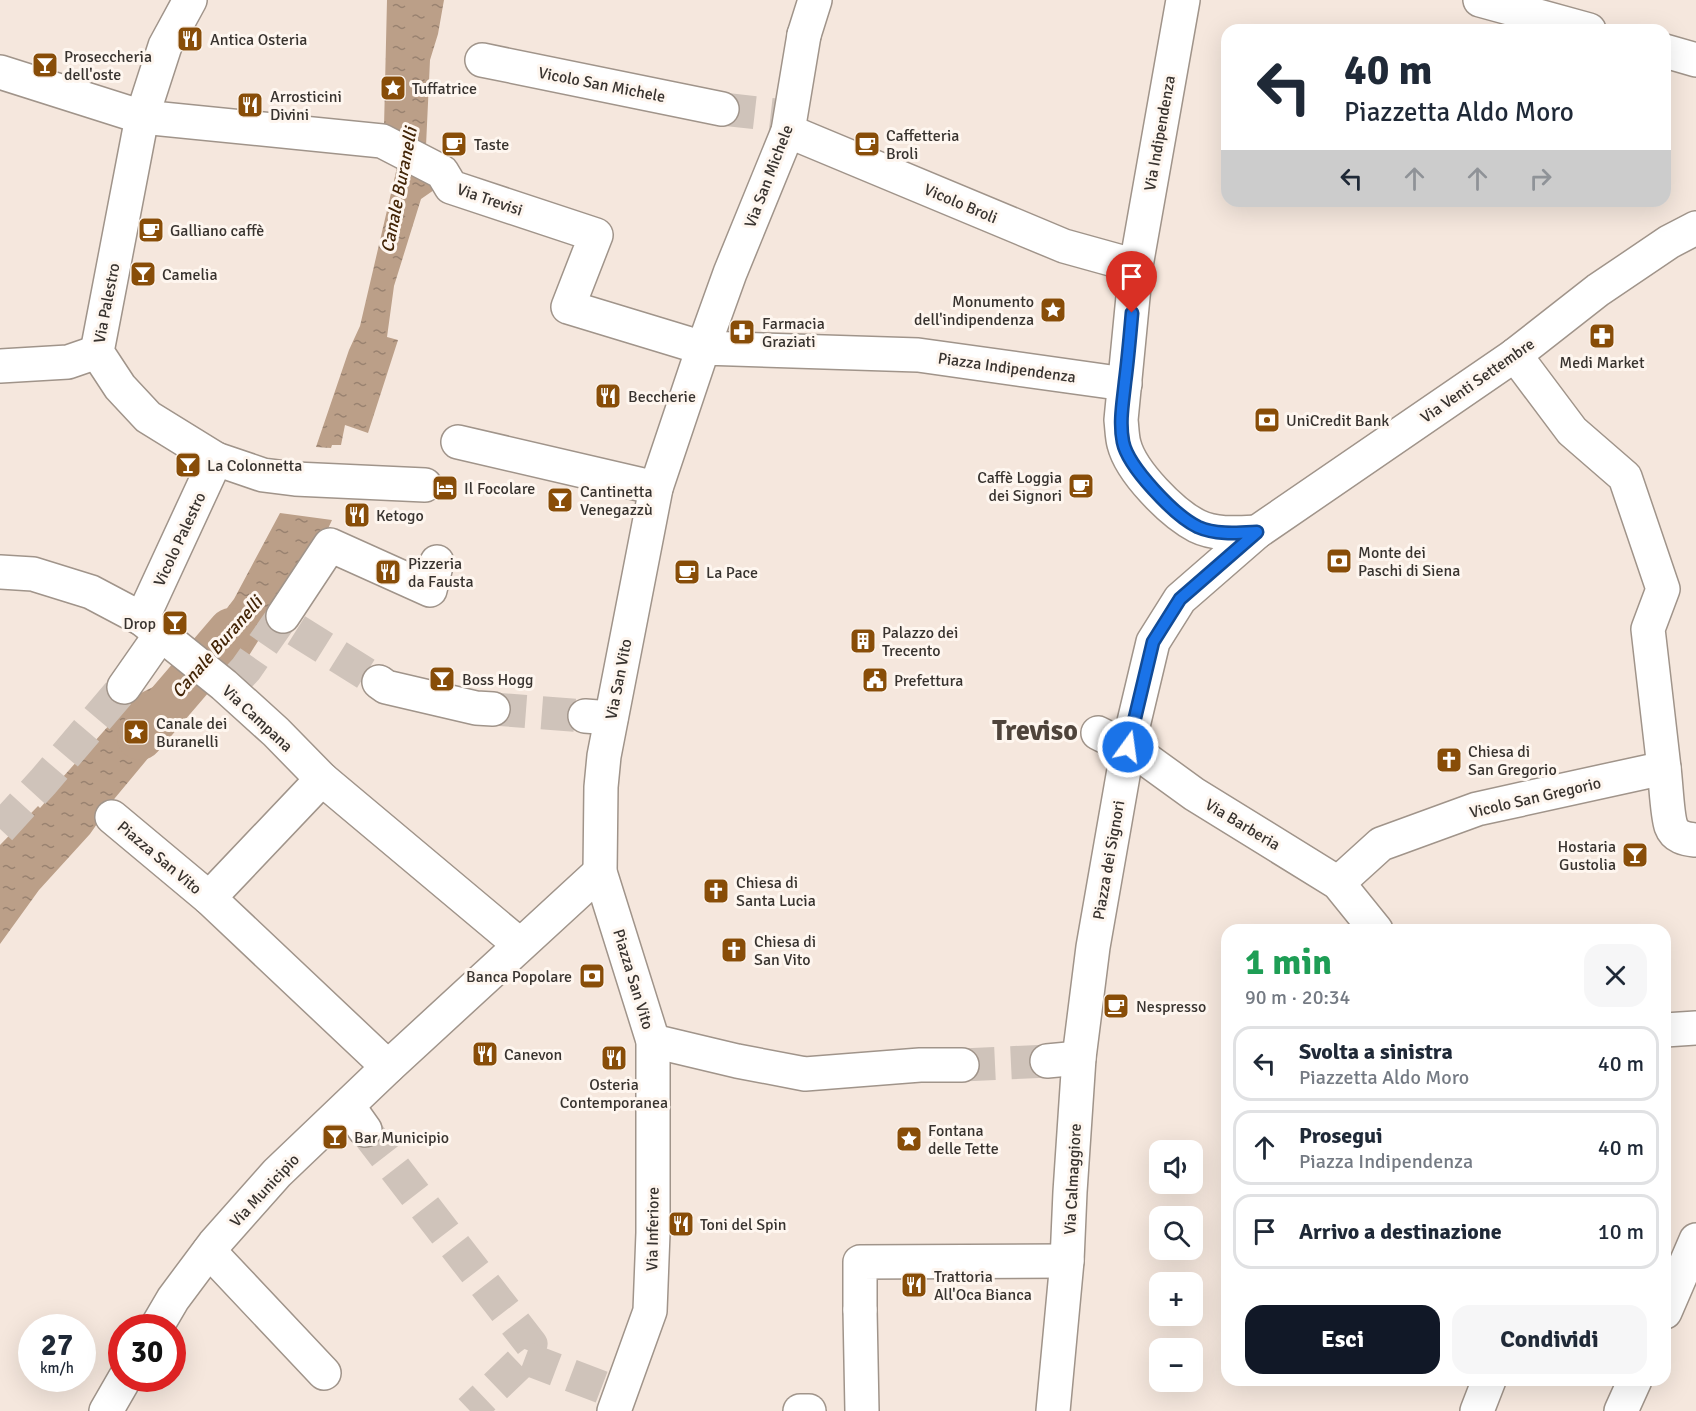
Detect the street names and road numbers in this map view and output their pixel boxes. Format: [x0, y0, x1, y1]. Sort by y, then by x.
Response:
street label: Vicolo San Michele [537, 63, 667, 107]
street label: Via Indipendenza [1140, 74, 1180, 193]
street label: Via San Michele [740, 122, 798, 231]
street label: Via Trevisi [454, 179, 525, 221]
street label: Vicolo Broli [921, 179, 1000, 228]
street label: Via Palestro [89, 262, 125, 345]
street label: Via Venti Settembre [1417, 334, 1538, 428]
street label: Piazza Indipendenza [936, 348, 1077, 388]
street label: Vicolo Palestro [149, 489, 210, 590]
street label: Via San Vito [601, 637, 637, 721]
street label: Via Campana [218, 681, 297, 756]
street label: Vicolo San Gregorio [1468, 773, 1603, 823]
street label: Via Barberia [1201, 795, 1284, 855]
street label: Piazza dei Signori [1089, 799, 1129, 921]
street label: Piazza San Vito [113, 817, 206, 899]
street label: Piazza San Vito [608, 927, 658, 1032]
street label: Via Calmaggiore [1060, 1123, 1086, 1235]
street label: Via Municipio [226, 1150, 304, 1232]
street label: Via Inferiore [642, 1187, 664, 1271]

